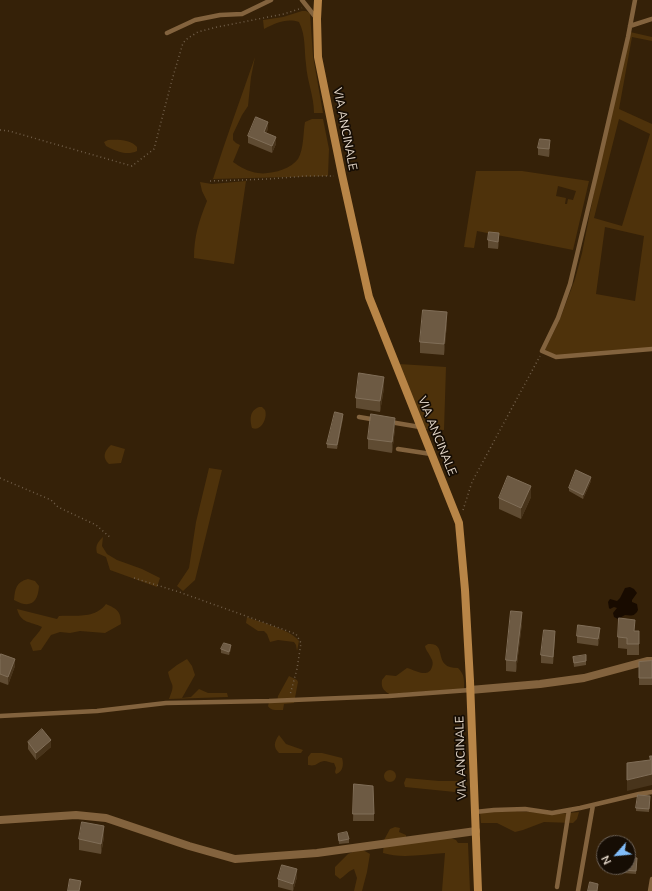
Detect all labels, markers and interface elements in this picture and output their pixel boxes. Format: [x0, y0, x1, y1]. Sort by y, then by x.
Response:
street label: VIA ANCINALE [330, 86, 360, 172]
street label: VIA ANCINALE [415, 394, 459, 478]
street label: VIA ANCINALE [452, 716, 470, 800]
north arrow [596, 835, 636, 875]
text: N [598, 853, 614, 867]

